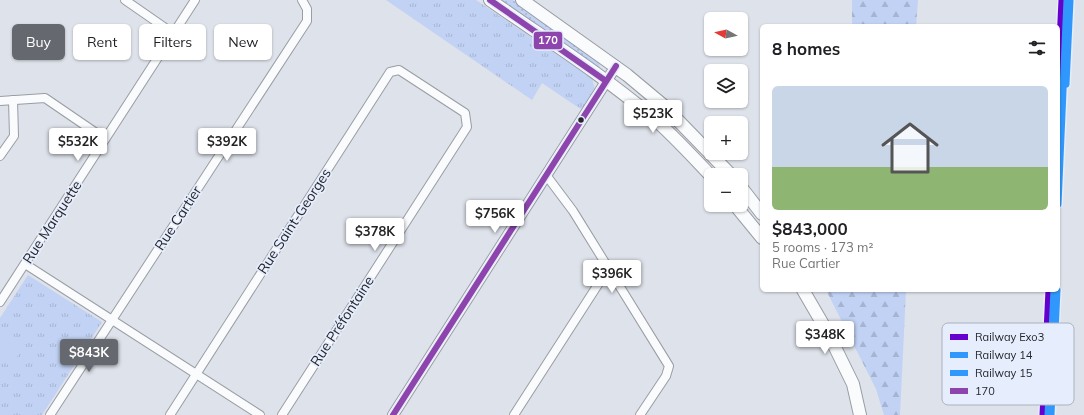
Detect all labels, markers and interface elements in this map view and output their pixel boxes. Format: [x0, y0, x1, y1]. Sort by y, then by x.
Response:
north arrow [704, 12, 748, 56]
map controls [704, 12, 748, 212]
chip: Buy [12, 24, 65, 60]
chip: Rent [73, 24, 131, 60]
chip: Filters [139, 24, 206, 60]
chip: New [214, 24, 272, 60]
line badge: 170 [533, 31, 563, 50]
text: 170 [538, 33, 558, 47]
icon: filters [1026, 37, 1048, 59]
text: 8 homes [772, 38, 840, 59]
button: layers [704, 64, 748, 108]
pin: $523K [625, 100, 681, 134]
text: $523K [633, 105, 673, 121]
icon: home [874, 112, 946, 184]
unlabelled marker [576, 115, 586, 125]
button: + [704, 116, 748, 160]
pin: $532K [50, 128, 106, 162]
pin: $392K [199, 128, 255, 162]
text: $532K [58, 133, 98, 149]
text: $392K [207, 133, 247, 149]
street label: Rue Saint-Georges [253, 165, 335, 277]
button: − [704, 168, 748, 212]
street label: Rue Marquette [18, 177, 86, 267]
street label: Rue Cartier [151, 182, 206, 254]
pin: $756K [467, 200, 523, 234]
text: $756K [475, 205, 515, 221]
pin: $378K [347, 218, 403, 252]
text: $843,000 [772, 218, 848, 239]
text: $378K [355, 223, 395, 239]
text: 5 rooms · 173 m² [772, 239, 873, 255]
text: Rue Cartier [772, 255, 840, 271]
pin: $396K [584, 260, 640, 294]
text: $396K [592, 265, 632, 281]
street label: Rue Préfontaine [306, 273, 378, 369]
pin: $348K [797, 321, 853, 355]
legend [942, 323, 1074, 405]
text: $348K [805, 326, 845, 342]
text: Railway Exo3 [975, 330, 1044, 344]
pin: $843K [61, 339, 117, 373]
text: $843K [69, 344, 109, 360]
text: Railway 14 [975, 348, 1033, 362]
text: Railway 15 [975, 366, 1033, 380]
text: 170 [975, 384, 995, 398]

